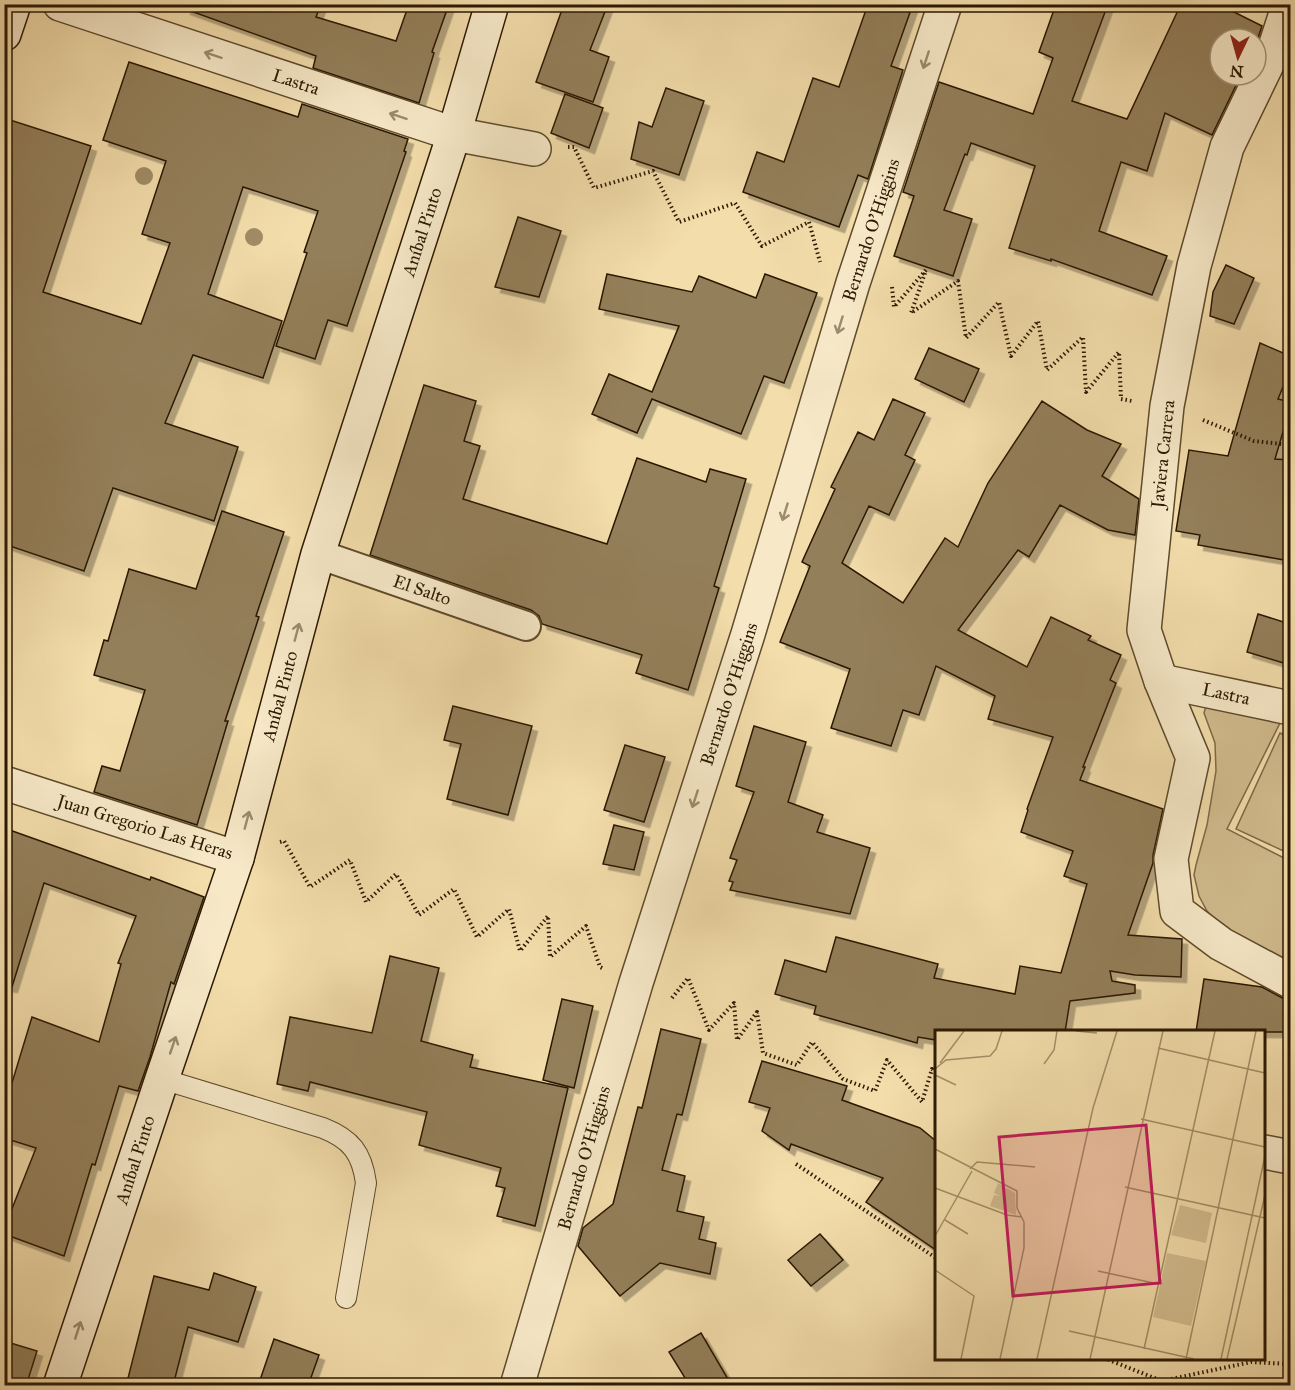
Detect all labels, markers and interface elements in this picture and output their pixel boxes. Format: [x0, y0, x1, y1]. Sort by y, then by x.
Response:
north arrow [1208, 27, 1268, 87]
one-way arrow [204, 49, 223, 60]
one-way arrow [920, 50, 931, 69]
text: N [1229, 61, 1244, 82]
street label: Lastra [270, 64, 323, 100]
one-way arrow [389, 110, 408, 121]
street label: Bernardo O'Higgins [838, 156, 905, 305]
street label: Aníbal Pinto [397, 185, 447, 280]
one-way arrow [834, 315, 845, 334]
street label: Javiera Carrera [1146, 398, 1181, 511]
one-way arrow [779, 502, 790, 521]
street label: El Salto [390, 570, 454, 610]
street label: Bernardo O'Higgins [696, 620, 763, 769]
one-way arrow [292, 623, 304, 642]
street label: Aníbal Pinto [257, 649, 303, 744]
street label: Lastra [1200, 678, 1252, 710]
street label: Juan Gregorio Las Heras [52, 789, 235, 865]
one-way arrow [689, 789, 700, 808]
one-way arrow [242, 811, 254, 830]
inset map [935, 1030, 1265, 1360]
one-way arrow [169, 1036, 180, 1055]
street label: Bernardo O'Higgins [553, 1083, 616, 1233]
street label: Aníbal Pinto [110, 1113, 160, 1208]
one-way arrow [74, 1321, 85, 1340]

